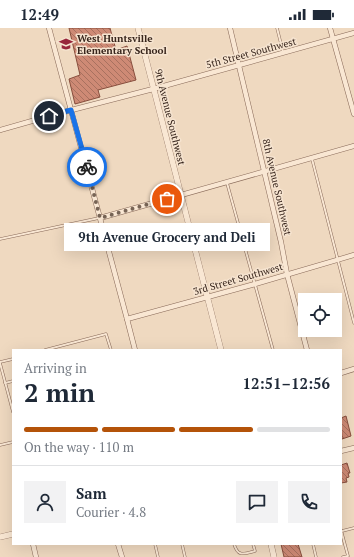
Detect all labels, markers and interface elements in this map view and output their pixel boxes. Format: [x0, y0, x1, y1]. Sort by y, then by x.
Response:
text: 12:49 [20, 4, 59, 24]
place label: West Huntsville Elementary School [77, 32, 167, 57]
street label: 5th Street Southwest [204, 35, 298, 71]
school or university icon: West Huntsville Elementary School [58, 36, 74, 52]
street label: 9th Avenue Southwest [152, 68, 188, 167]
pin [32, 99, 66, 133]
icon: home [38, 105, 60, 127]
street label: 8th Avenue Southwest [260, 137, 295, 237]
courier [67, 147, 107, 187]
icon: bike [76, 156, 98, 178]
pin [150, 182, 184, 216]
icon: bag [156, 188, 178, 210]
callout: 9th Avenue Grocery and Deli [64, 223, 270, 251]
text: 9th Avenue Grocery and Deli [78, 228, 256, 246]
street label: 3rd Street Southwest [192, 260, 285, 298]
map controls [298, 293, 342, 337]
button: locate [298, 293, 342, 337]
text: Arriving in [24, 359, 87, 377]
text: 12:51–12:56 [243, 373, 330, 393]
text: 2 min [24, 375, 95, 409]
text: On the way · 110 m [24, 438, 134, 456]
button: person [24, 481, 66, 523]
button: chat [236, 481, 278, 523]
button: phone [288, 481, 330, 523]
text: Sam [76, 483, 107, 503]
text: Courier · 4.8 [76, 503, 146, 521]

